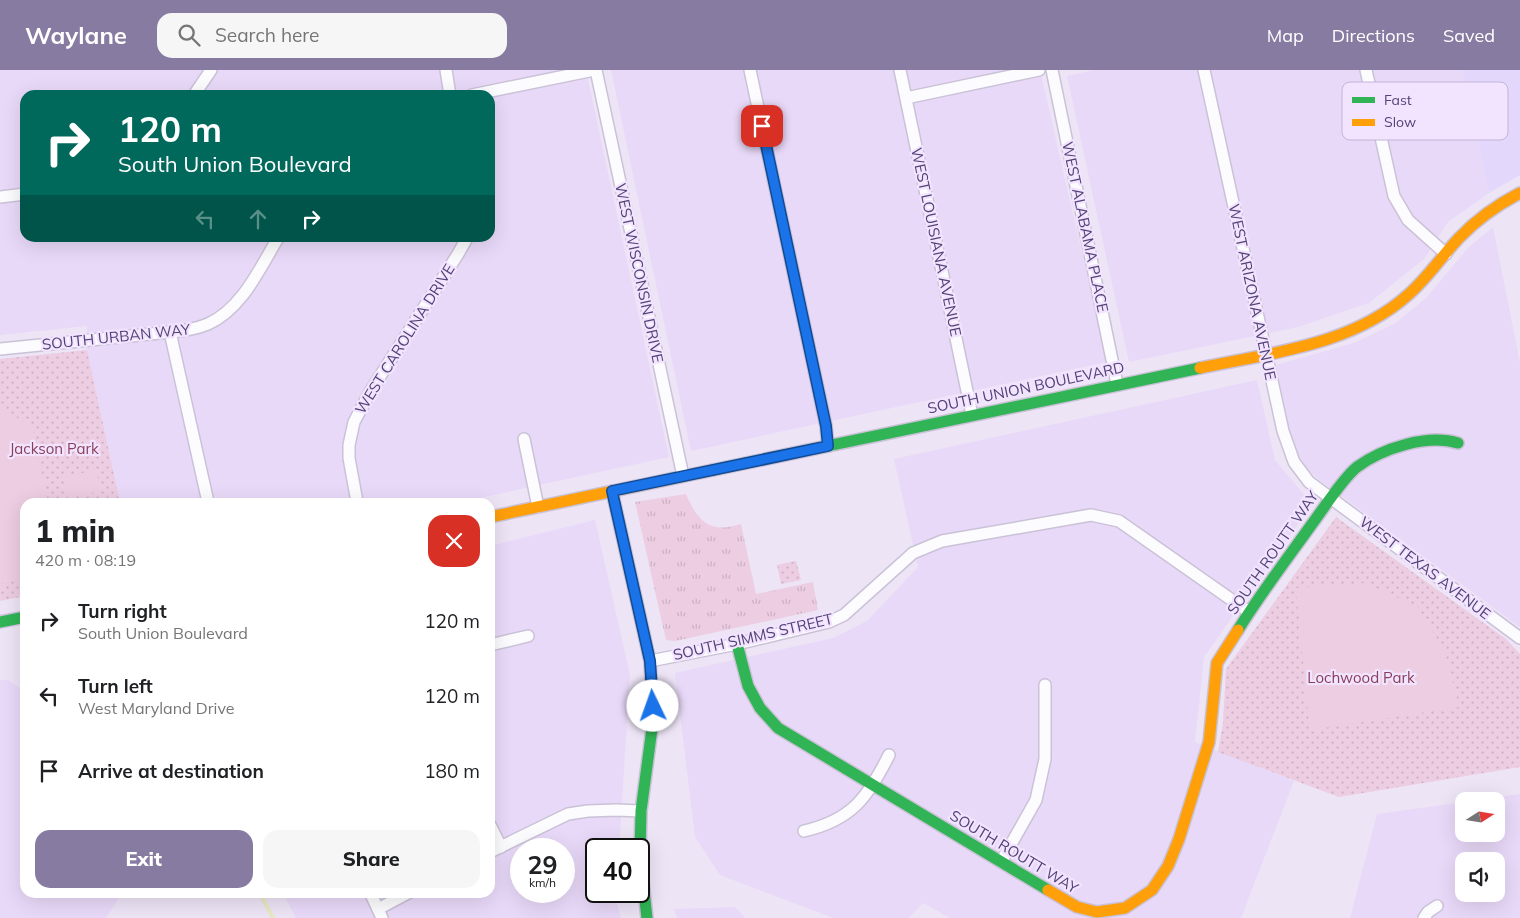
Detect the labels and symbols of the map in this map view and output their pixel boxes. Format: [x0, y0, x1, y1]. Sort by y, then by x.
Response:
legend [1342, 82, 1508, 140]
text: Fast [1384, 91, 1412, 109]
pin [741, 105, 783, 147]
text: Slow [1384, 113, 1416, 131]
street label: WEST ALABAMA PLACE [1058, 140, 1113, 314]
street label: WEST LOUISIANA AVENUE [907, 146, 966, 338]
street label: WEST WISCONSIN DRIVE [611, 181, 668, 365]
street label: WEST ARIZONA AVENUE [1225, 202, 1280, 382]
street label: WEST CAROLINA DRIVE [351, 260, 459, 417]
street label: SOUTH URBAN WAY [41, 319, 192, 354]
street label: SOUTH UNION BOULEVARD [926, 357, 1126, 418]
park label: Jackson Park [9, 439, 99, 458]
street label: SOUTH ROUTT WAY [1223, 487, 1323, 618]
street label: WEST TEXAS AVENUE [1356, 512, 1495, 623]
street label: SOUTH SIMMS STREET [671, 609, 835, 664]
park label: Lochwood Park [1307, 668, 1415, 687]
position arrow [626, 679, 678, 731]
north arrow [1455, 792, 1505, 842]
street label: SOUTH ROUTT WAY [947, 806, 1083, 898]
speed limit sign: 40 [585, 838, 650, 903]

